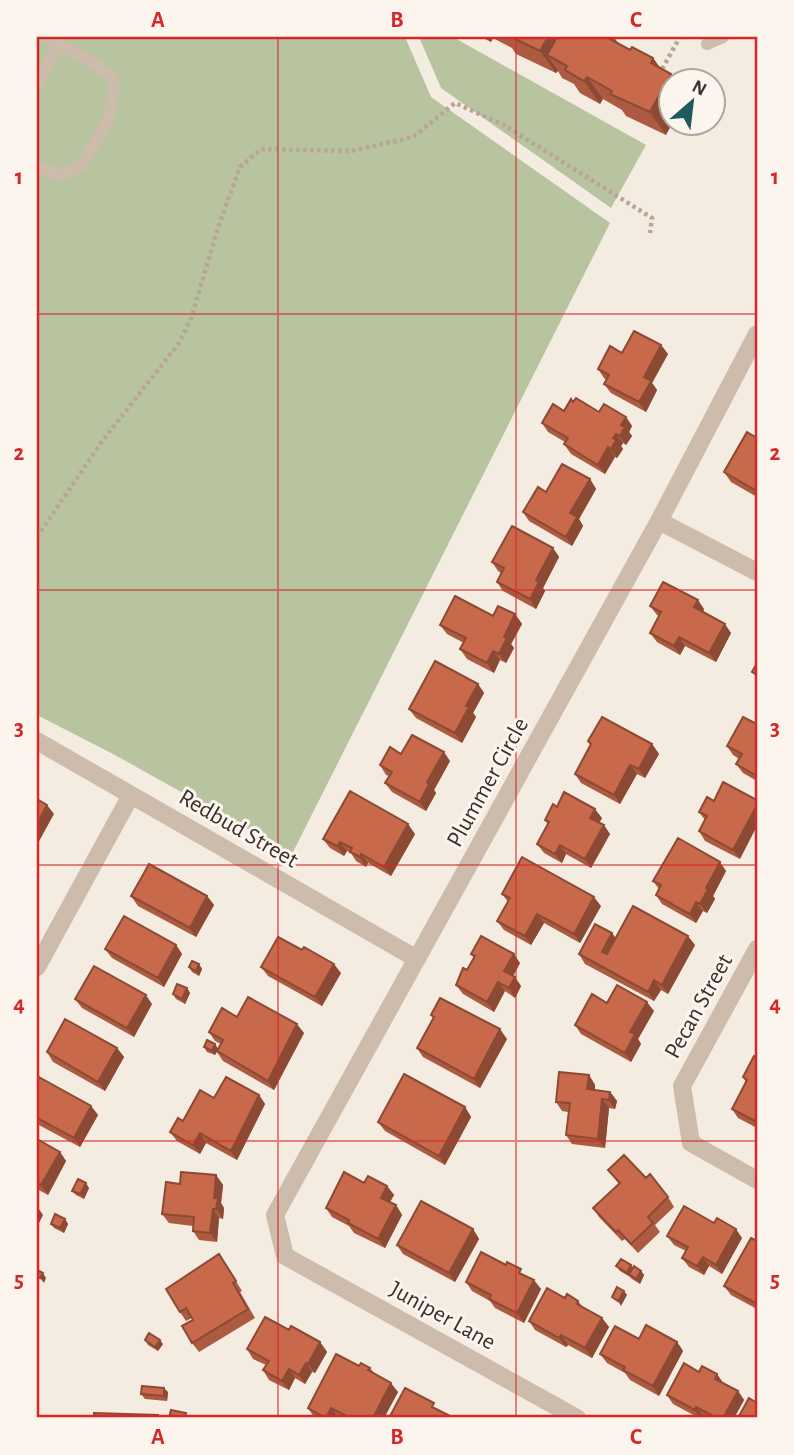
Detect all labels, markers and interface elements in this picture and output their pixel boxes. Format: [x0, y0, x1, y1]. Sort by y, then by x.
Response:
text: A [151, 9, 165, 32]
text: B [390, 9, 404, 32]
text: C [630, 9, 642, 32]
north arrow [658, 66, 728, 136]
text: N [689, 77, 710, 100]
text: 1 [15, 166, 23, 189]
text: 1 [771, 166, 779, 189]
text: 2 [14, 442, 25, 465]
text: 2 [770, 442, 781, 465]
street label: Plummer Circle [443, 714, 533, 851]
text: 3 [14, 717, 24, 740]
text: 3 [770, 717, 780, 740]
street label: Redbud Street [175, 785, 303, 873]
street label: Pecan Street [660, 950, 737, 1063]
text: 4 [13, 993, 25, 1016]
text: 4 [769, 993, 781, 1016]
text: 5 [14, 1269, 24, 1292]
text: 5 [770, 1269, 780, 1292]
street label: Juniper Lane [386, 1277, 499, 1355]
text: A [151, 1426, 165, 1449]
text: B [390, 1426, 404, 1449]
text: C [630, 1426, 642, 1449]

